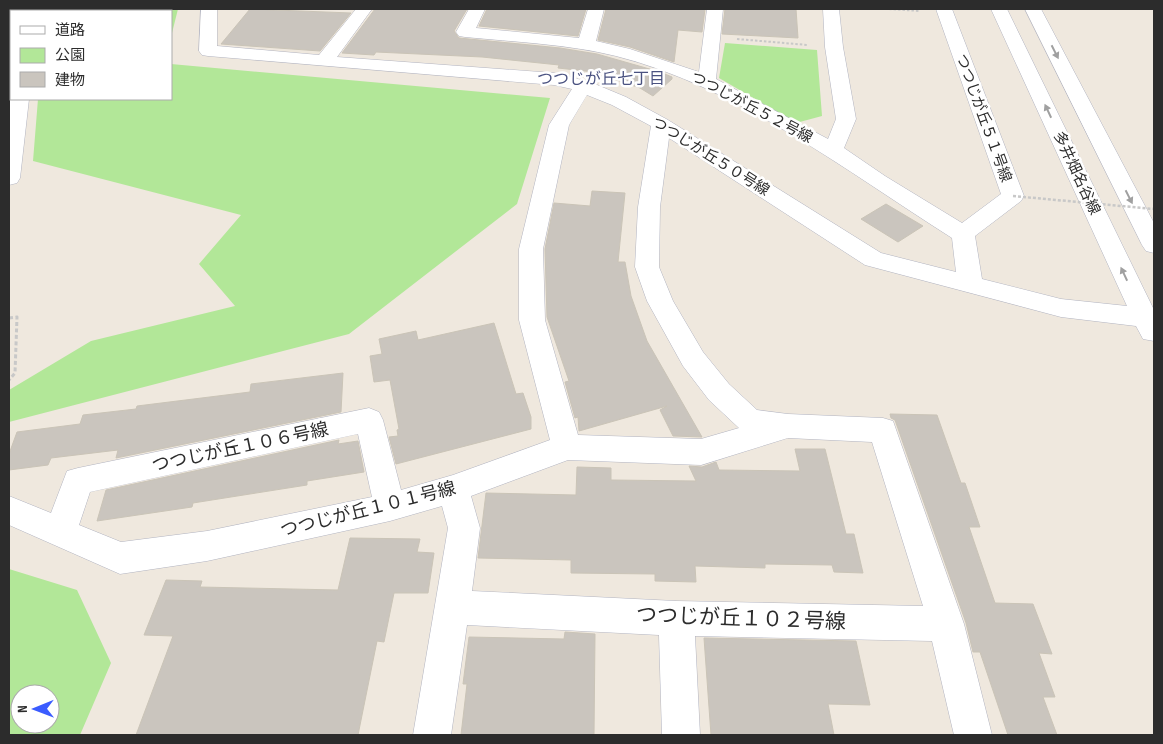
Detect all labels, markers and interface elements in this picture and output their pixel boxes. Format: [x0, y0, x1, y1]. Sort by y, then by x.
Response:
legend [10, 10, 172, 100]
text: 道路 [55, 21, 85, 40]
one-way arrow [1051, 45, 1059, 59]
text: 公園 [55, 46, 85, 65]
street label: つつじが丘５１号線 [952, 51, 1016, 185]
street label: つつじが丘５２号線 [688, 67, 816, 148]
district label: つつじが丘七丁目 [537, 70, 665, 89]
text: 建物 [55, 71, 85, 90]
one-way arrow [1043, 104, 1051, 118]
street label: つつじが丘５０号線 [648, 113, 773, 200]
street label: 多井畑名谷線 [1049, 128, 1104, 218]
one-way arrow [1125, 189, 1133, 204]
one-way arrow [1120, 267, 1128, 281]
street label: つつじが丘１０６号線 [150, 419, 330, 476]
street label: つつじが丘１０１号線 [278, 478, 458, 541]
street label: つつじが丘１０２号線 [636, 602, 846, 635]
north arrow [10, 684, 60, 734]
text: N [14, 705, 31, 713]

